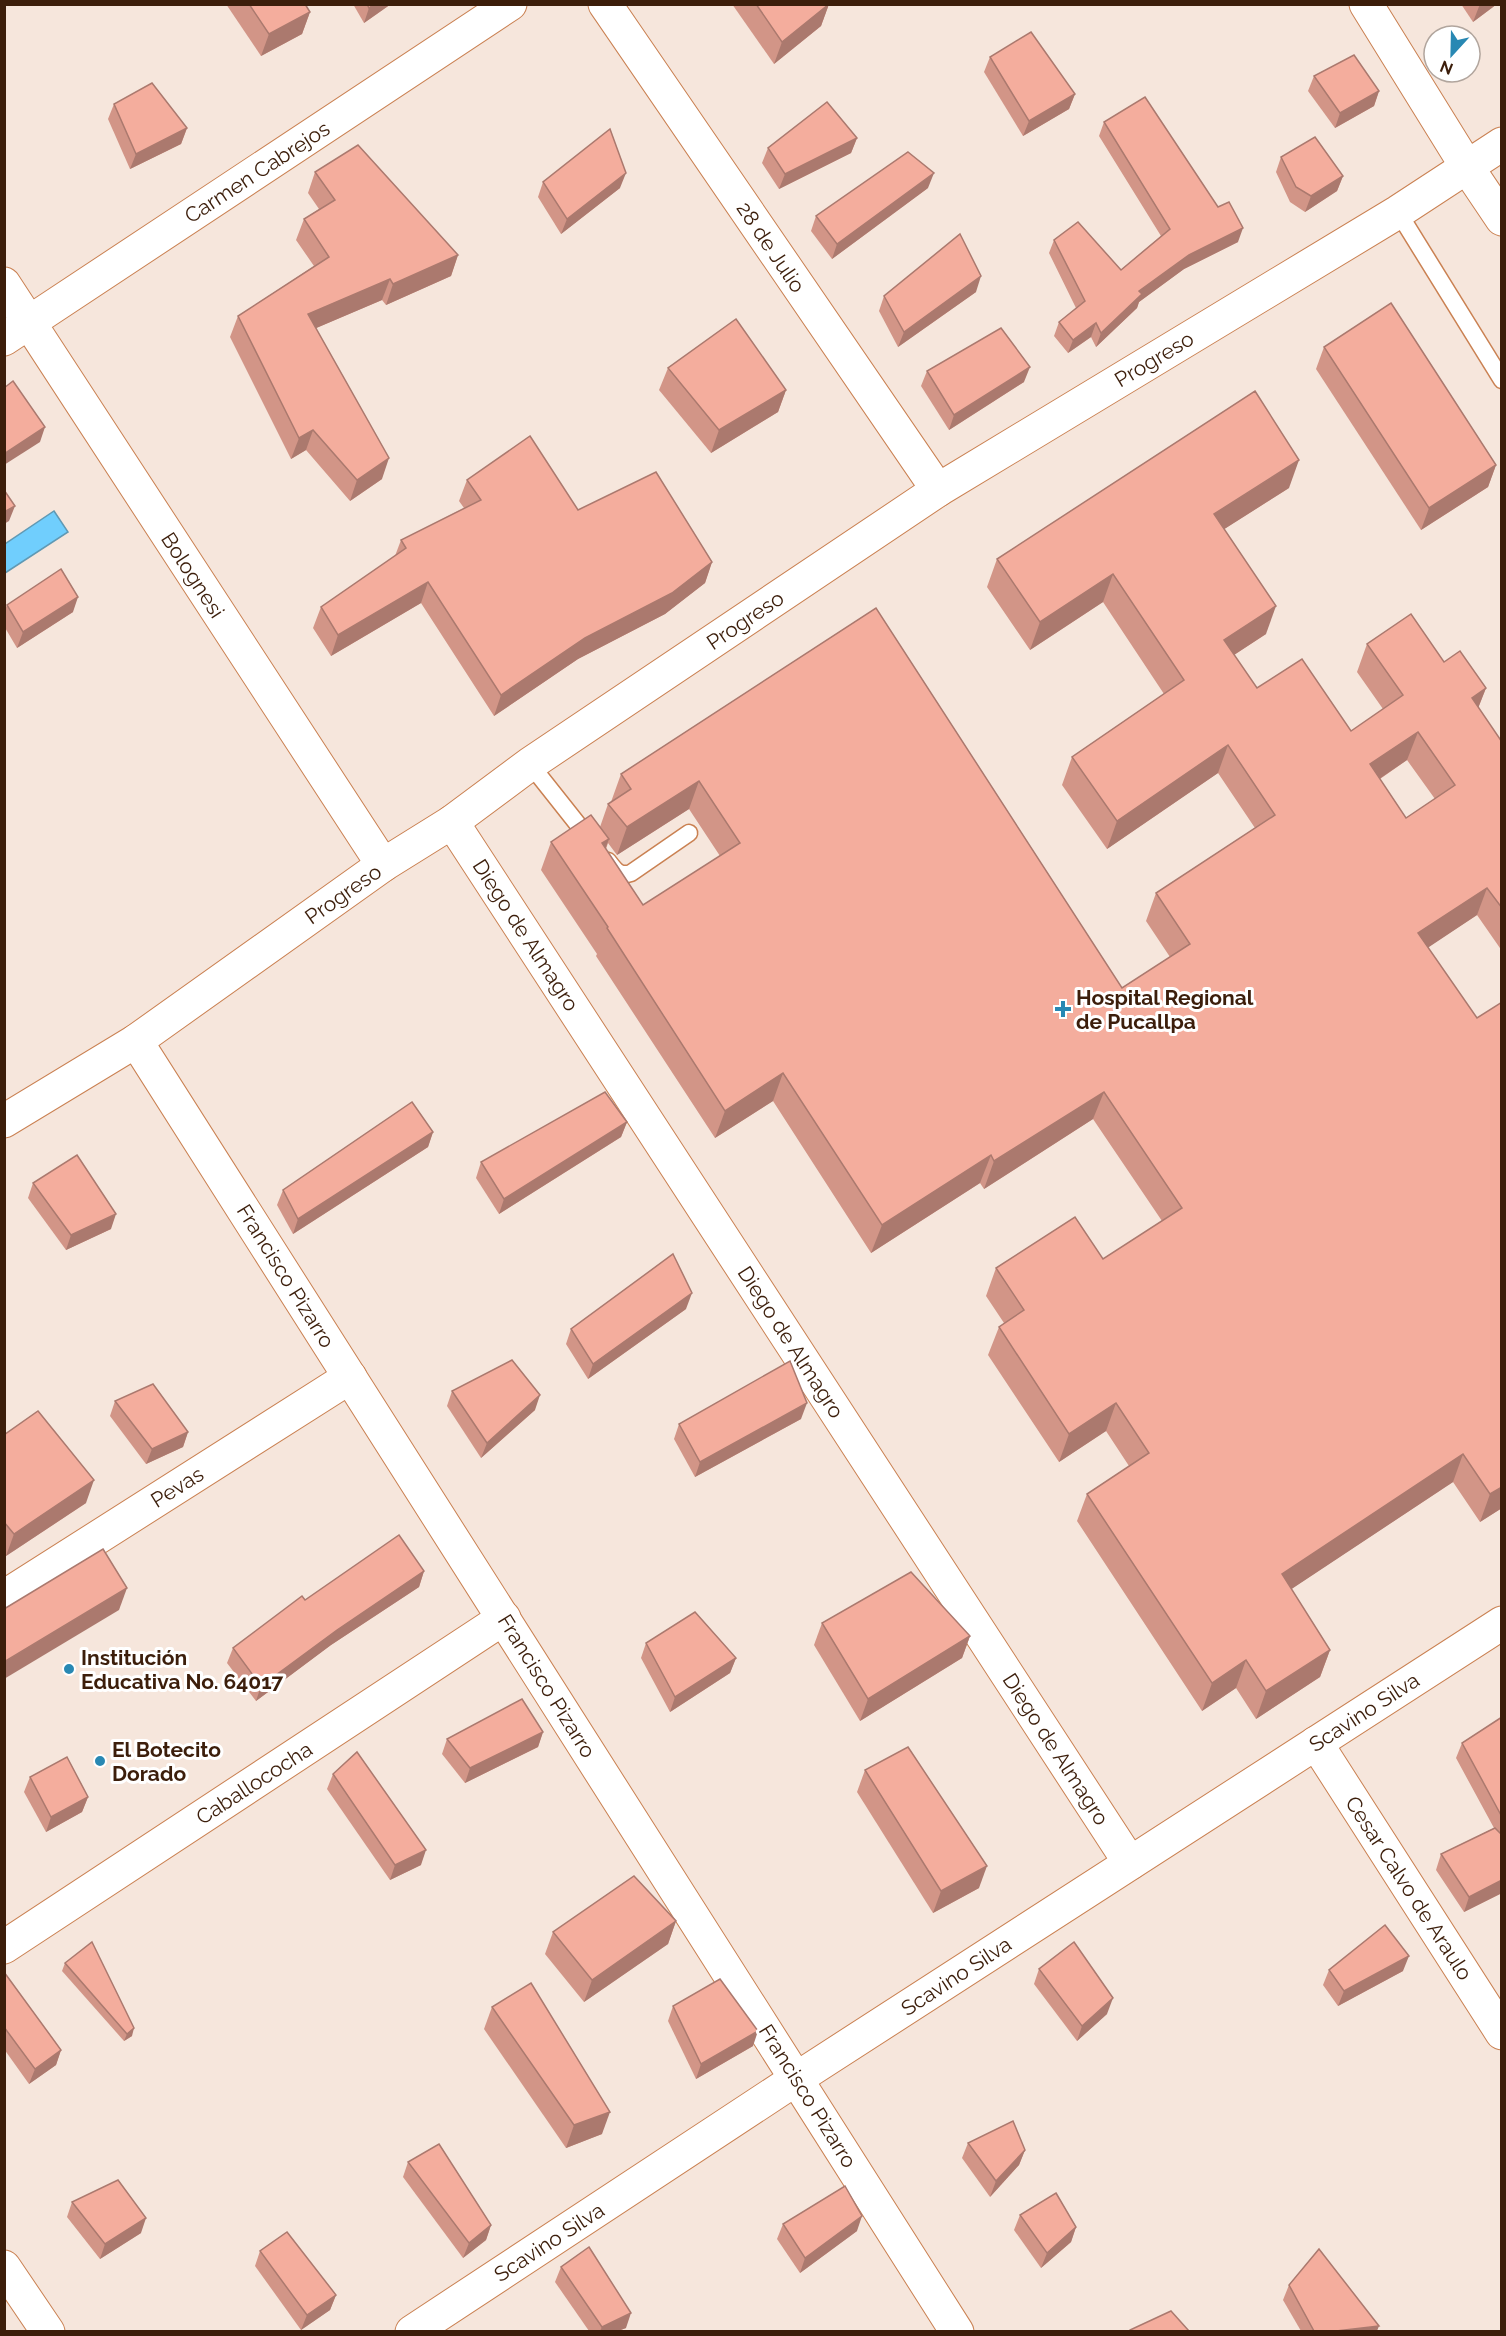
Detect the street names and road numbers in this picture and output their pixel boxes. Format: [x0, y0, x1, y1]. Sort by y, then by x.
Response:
street label: Carmen Cabrejos [180, 116, 334, 228]
street label: 28 de Julio [732, 197, 810, 297]
street label: Progreso [1110, 326, 1198, 392]
street label: Bolognesi [156, 528, 230, 622]
street label: Progreso [702, 585, 788, 655]
street label: Diego de Almagro [468, 854, 584, 1016]
street label: Progreso [300, 859, 386, 929]
street label: Francisco Pizarro [232, 1200, 340, 1352]
street label: Diego de Almagro [733, 1261, 849, 1423]
street label: Pevas [146, 1461, 208, 1513]
street label: Francisco Pizarro [493, 1610, 601, 1762]
street label: Scavino Silva [1304, 1667, 1424, 1757]
street label: Diego de Almagro [998, 1668, 1114, 1830]
street label: Caballococha [191, 1736, 317, 1830]
street label: Cesar Calvo de Araulo [1340, 1791, 1478, 1985]
street label: Scavino Silva [896, 1931, 1016, 2021]
street label: Francisco Pizarro [754, 2020, 862, 2172]
street label: Scavino Silva [489, 2197, 609, 2287]

